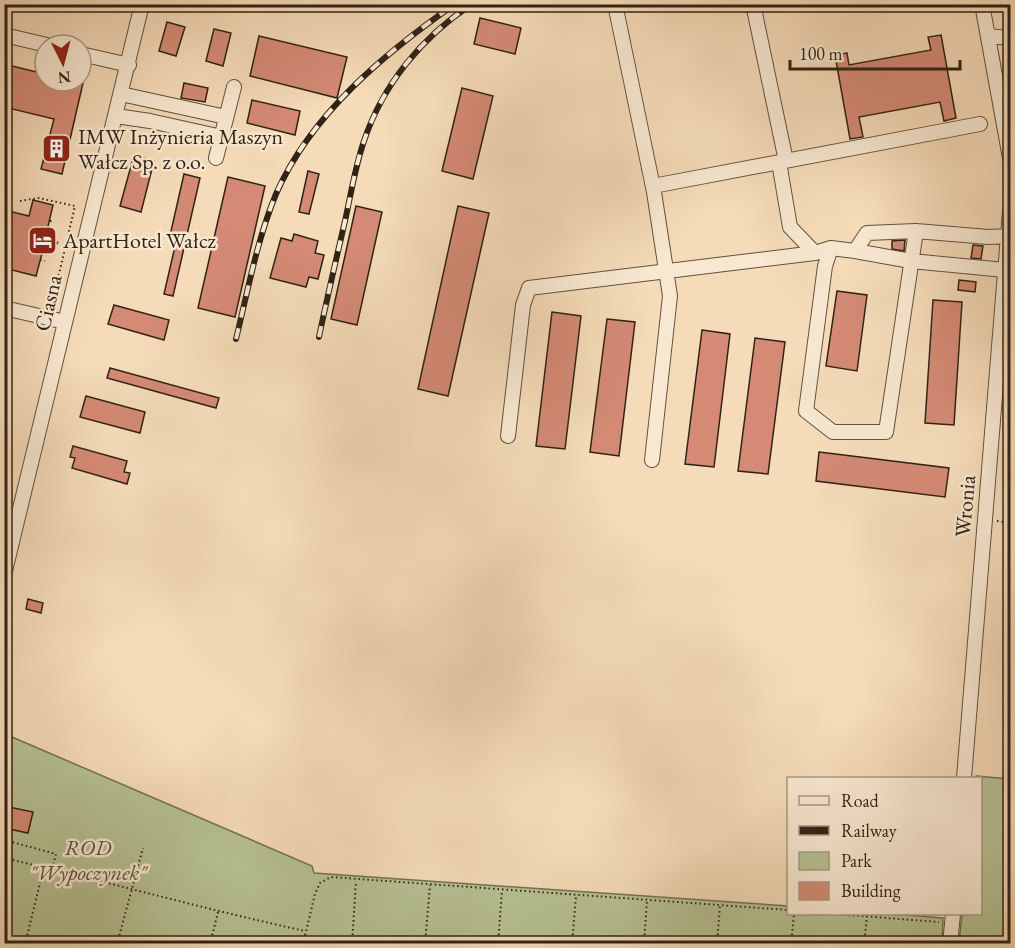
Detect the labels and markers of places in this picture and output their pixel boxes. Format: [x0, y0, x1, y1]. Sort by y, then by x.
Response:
place label: IMW Inżynieria Maszyn Wałcz Sp. z o.o. [78, 122, 284, 176]
building icon: IMW Inżynieria Maszyn Wałcz Sp. z o.o. [41, 133, 73, 165]
hotel icon: ApartHotel Wałcz [26, 224, 58, 256]
place label: ApartHotel Wałcz [62, 226, 216, 255]

